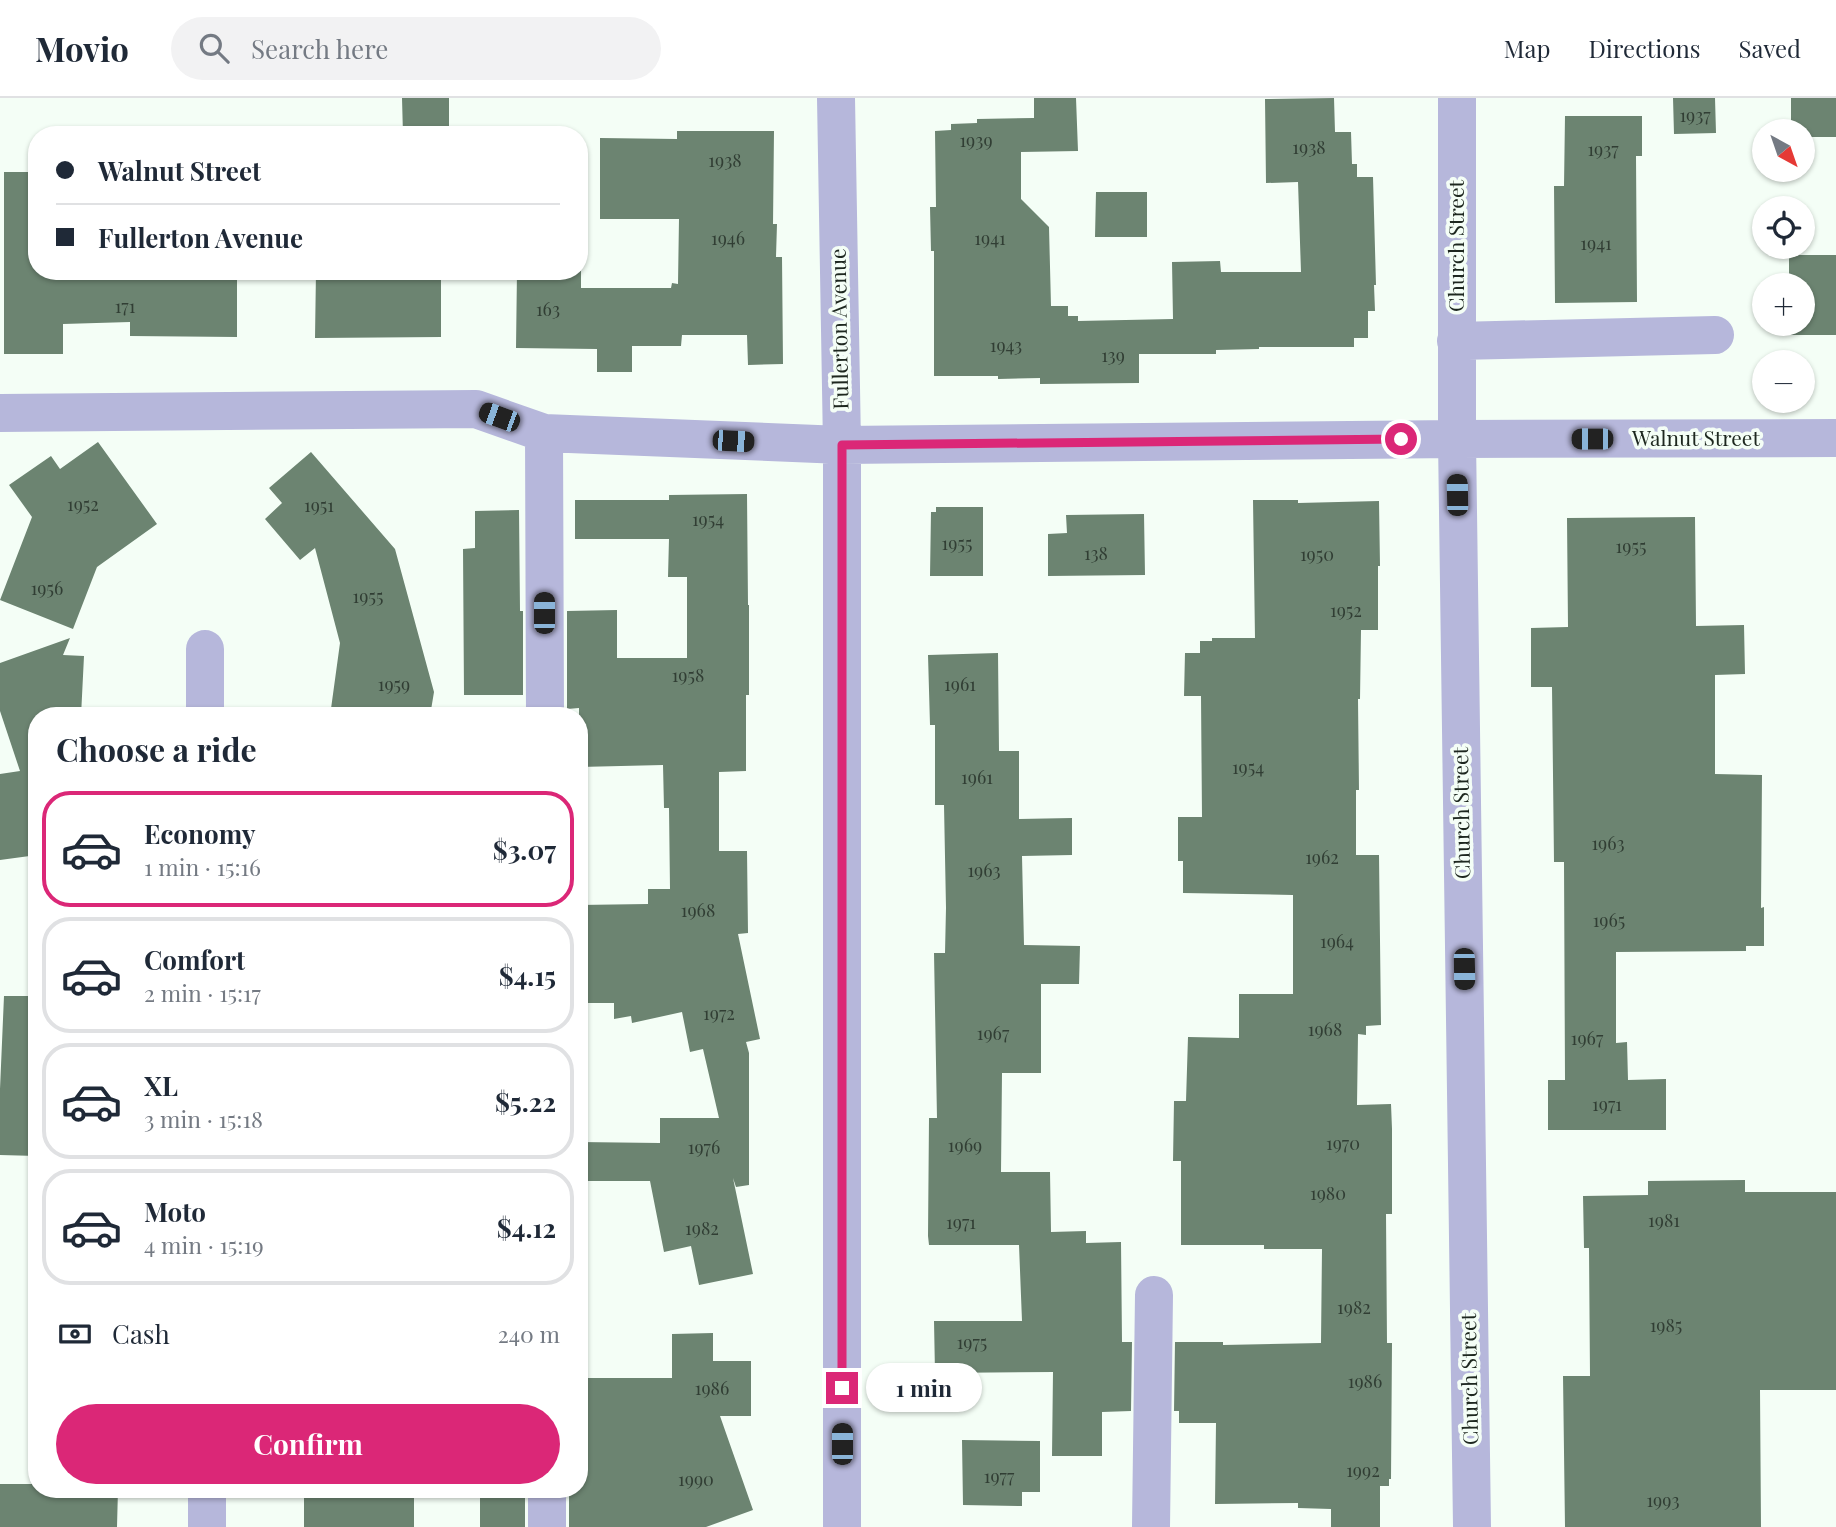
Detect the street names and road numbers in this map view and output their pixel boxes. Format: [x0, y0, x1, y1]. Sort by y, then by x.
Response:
street label: Church Street [1441, 179, 1469, 312]
street label: Fullerton Avenue [823, 248, 853, 410]
street label: Walnut Street [1631, 423, 1760, 451]
street label: Church Street [1445, 746, 1475, 879]
street label: Church Street [1453, 1312, 1483, 1445]

